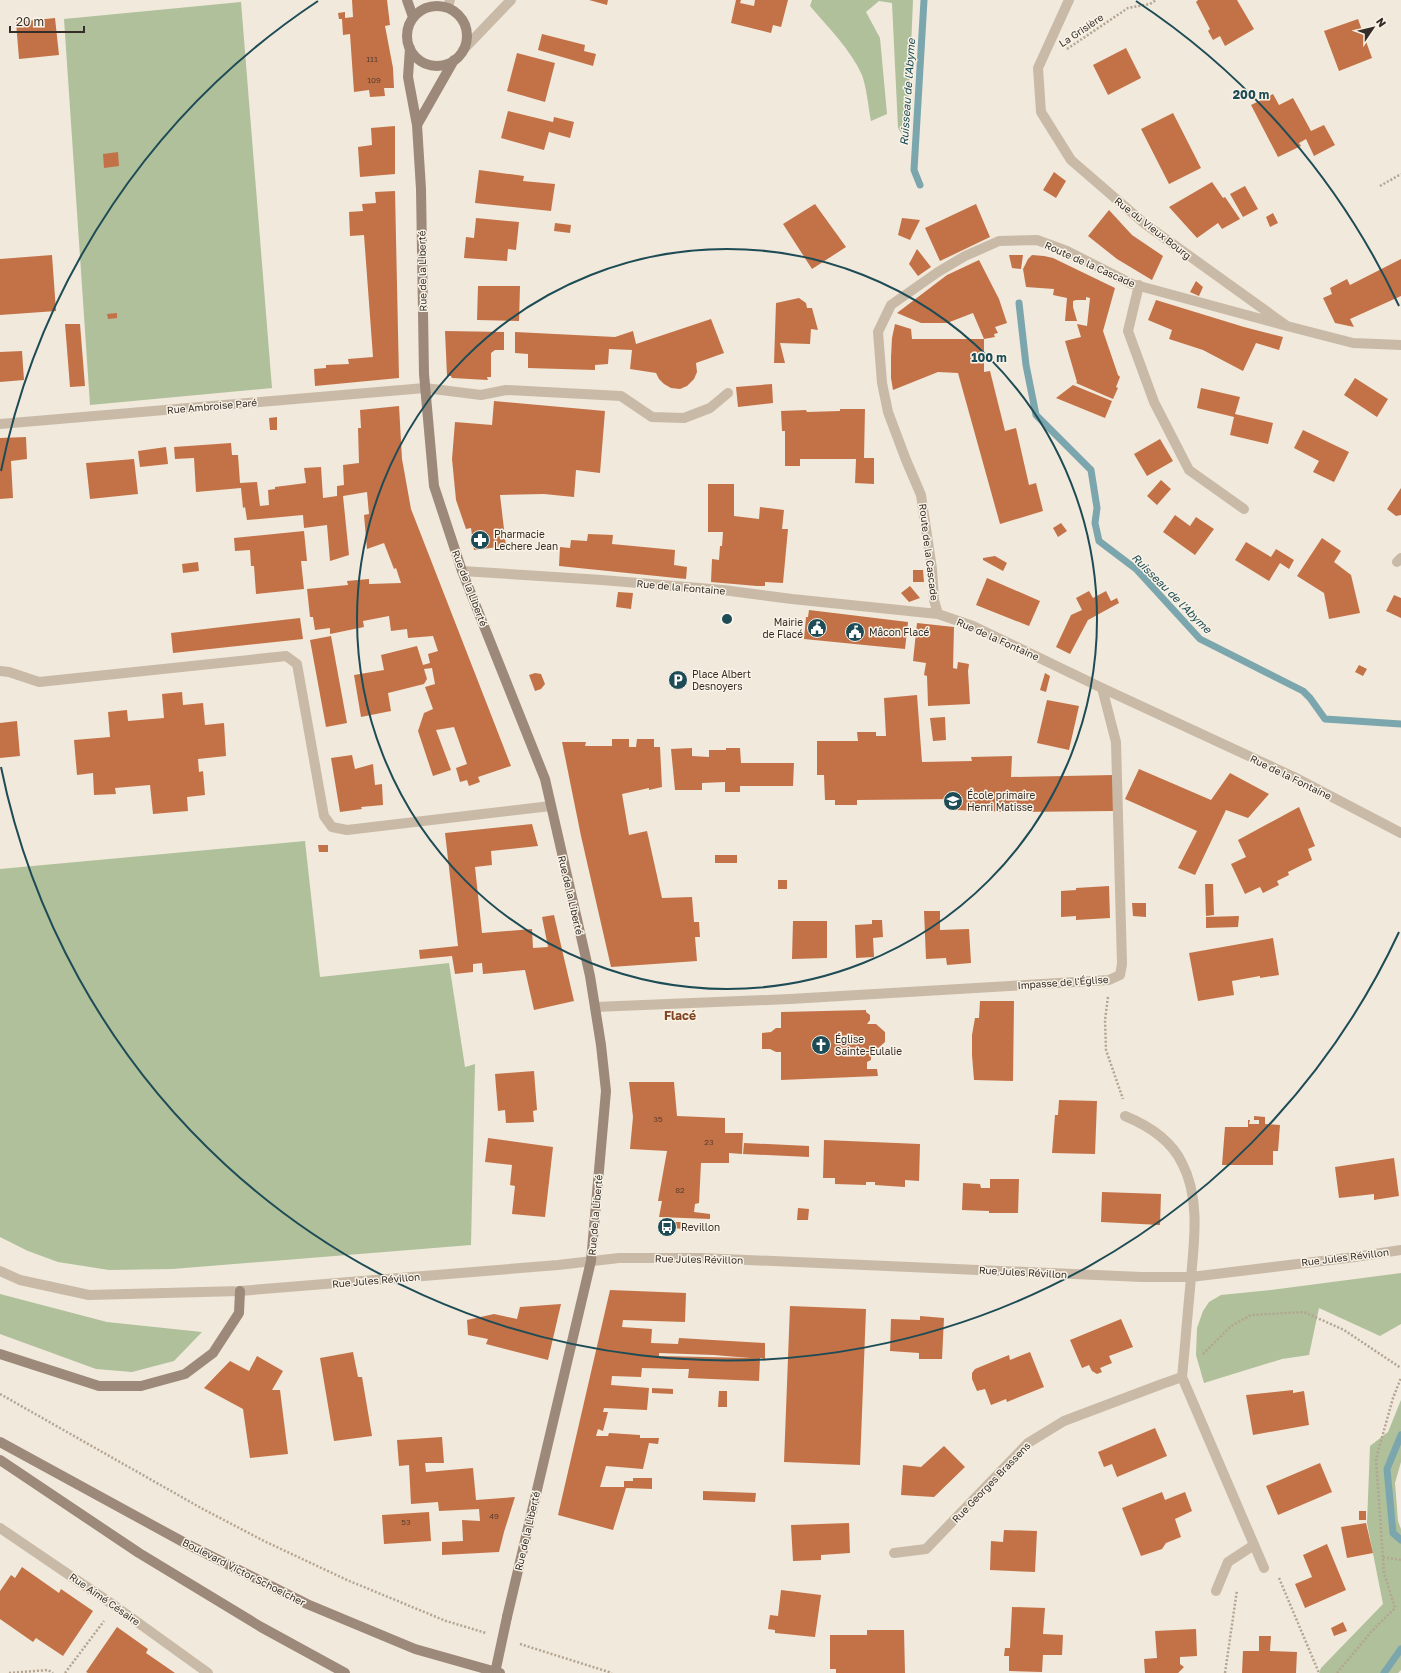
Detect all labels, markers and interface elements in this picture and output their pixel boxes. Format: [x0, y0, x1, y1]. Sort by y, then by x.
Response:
scale bar [10, 8, 84, 34]
north arrow [1353, 8, 1393, 48]
street label: La Grisière [1057, 11, 1106, 49]
text: 20 m [16, 14, 44, 29]
text: N [1374, 15, 1389, 29]
water label: Ruisseau de l'Abyme [897, 36, 918, 146]
house number: 111 [366, 54, 378, 64]
house number: 109 [367, 75, 381, 85]
text: 200 m [1233, 87, 1269, 102]
street label: Rue du Vieux Bourg [1112, 194, 1194, 262]
street label: Rue de la Liberté [415, 230, 429, 312]
street label: Route de la Cascade [1043, 239, 1137, 289]
text: 100 m [971, 350, 1007, 365]
street label: Rue Ambroise Paré [166, 396, 258, 416]
street label: Route de la Cascade [917, 503, 941, 601]
place label: Pharmacie Lechere Jean [494, 528, 558, 552]
pharmacy icon: Pharmacie Lechere Jean [469, 529, 491, 551]
street label: Rue de la Liberté [450, 548, 490, 628]
water label: Ruisseau de l'Abyme [1129, 550, 1216, 637]
street label: Rue de la Fontaine [636, 577, 726, 597]
centre of rings [720, 612, 734, 626]
street label: Rue de la Fontaine [955, 615, 1041, 663]
place label: Mairie de Flacé [763, 616, 803, 640]
public building icon: Mairie de Flacé [806, 617, 828, 639]
public building icon: Mâcon Flacé [844, 621, 866, 643]
place label: Mâcon Flacé [869, 626, 930, 638]
place label: Place Albert Desnoyers [692, 668, 751, 692]
parking icon: Place Albert Desnoyers [667, 669, 689, 691]
street label: Rue de la Fontaine [1248, 752, 1334, 802]
place label: École primaire Henri Matisse [967, 789, 1036, 813]
school or university icon: École primaire Henri Matisse [942, 790, 964, 812]
street label: Rue de la Liberté [556, 854, 586, 936]
street label: Impasse de l'Église [1017, 973, 1109, 991]
district label: Flacé [664, 1008, 696, 1023]
place label: Église Sainte-Eulalie [835, 1033, 902, 1057]
church icon: Église Sainte-Eulalie [810, 1034, 832, 1056]
house number: 35 [653, 1114, 663, 1124]
house number: 23 [704, 1137, 714, 1147]
street label: Rue de la Liberté [585, 1174, 605, 1256]
house number: 82 [675, 1185, 685, 1195]
bus stop icon: Revillon [656, 1216, 678, 1238]
place label: Revillon [681, 1221, 720, 1233]
street label: Rue Jules Révillon [1300, 1246, 1390, 1268]
street label: Rue Jules Révillon [655, 1252, 743, 1266]
street label: Rue Jules Révillon [979, 1264, 1067, 1280]
street label: Rue Jules Révillon [332, 1270, 420, 1290]
street label: Rue Georges Brassens [949, 1439, 1033, 1525]
street label: Rue de la Liberté [512, 1490, 542, 1572]
house number: 49 [489, 1511, 499, 1521]
house number: 53 [401, 1517, 411, 1527]
street label: Boulevard Victor Schoelcher [181, 1536, 308, 1608]
street label: Rue Aimé Césaire [67, 1570, 143, 1628]

